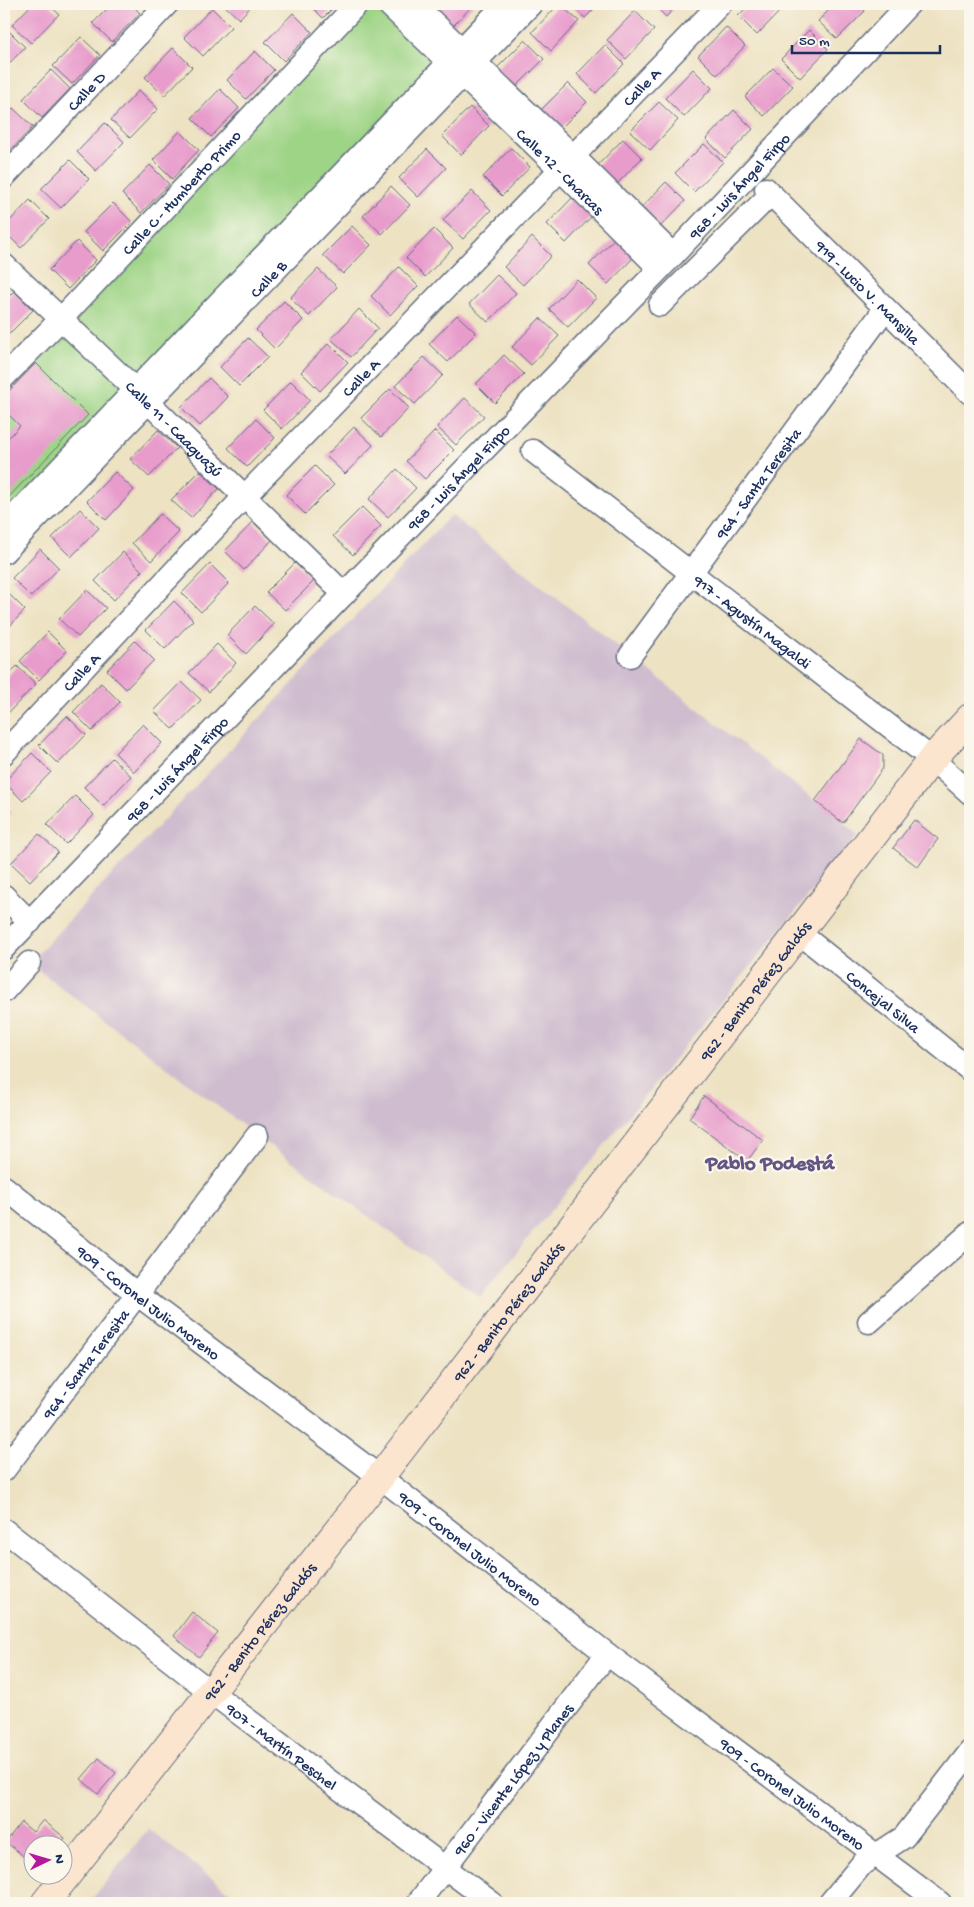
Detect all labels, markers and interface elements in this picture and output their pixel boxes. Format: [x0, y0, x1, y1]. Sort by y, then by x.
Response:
scale bar [792, 22, 939, 54]
text: 50 m [799, 33, 830, 51]
street label: Calle A [620, 64, 667, 112]
street label: Calle D [65, 69, 112, 116]
street label: Calle 12 - Charcas [510, 126, 607, 221]
street label: Calle C - Humberto Primo [120, 128, 246, 261]
street label: 968 - Luis Ángel Firpo [686, 130, 796, 246]
street label: 919 - Lucio V. Mansilla [809, 237, 923, 351]
street label: Calle B [248, 257, 293, 303]
street label: Calle A [340, 355, 387, 402]
street label: Calle 11 - Caaguazú [120, 379, 225, 483]
street label: 968 - Luis Ángel Firpo [404, 423, 515, 537]
street label: 964 - Santa Teresita [713, 425, 808, 545]
street label: 917 - Agustín Magaldi [688, 572, 813, 675]
street label: Calle A [60, 649, 107, 697]
street label: 968 - Luis Ángel Firpo [123, 714, 234, 828]
street label: 962 - Benito Pérez Galdós [697, 918, 817, 1067]
street label: Concejal Silva [841, 968, 923, 1040]
district label: Pablo Podestá [705, 1153, 836, 1178]
street label: 962 - Benito Pérez Galdós [450, 1239, 570, 1388]
street label: 909 - Coronel Julio Moreno [70, 1242, 222, 1366]
street label: 964 - Santa Teresita [39, 1306, 136, 1425]
street label: 909 - Coronel Julio Moreno [392, 1488, 544, 1612]
street label: 962 - Benito Pérez Galdós [201, 1559, 323, 1707]
street label: 907 - Martín Peschel [220, 1700, 339, 1796]
street label: 960 - Vicente López y Planes [451, 1700, 580, 1861]
street label: 909 - Coronel Julio Moreno [714, 1735, 867, 1856]
north arrow [22, 1834, 72, 1884]
text: N [50, 1854, 67, 1864]

